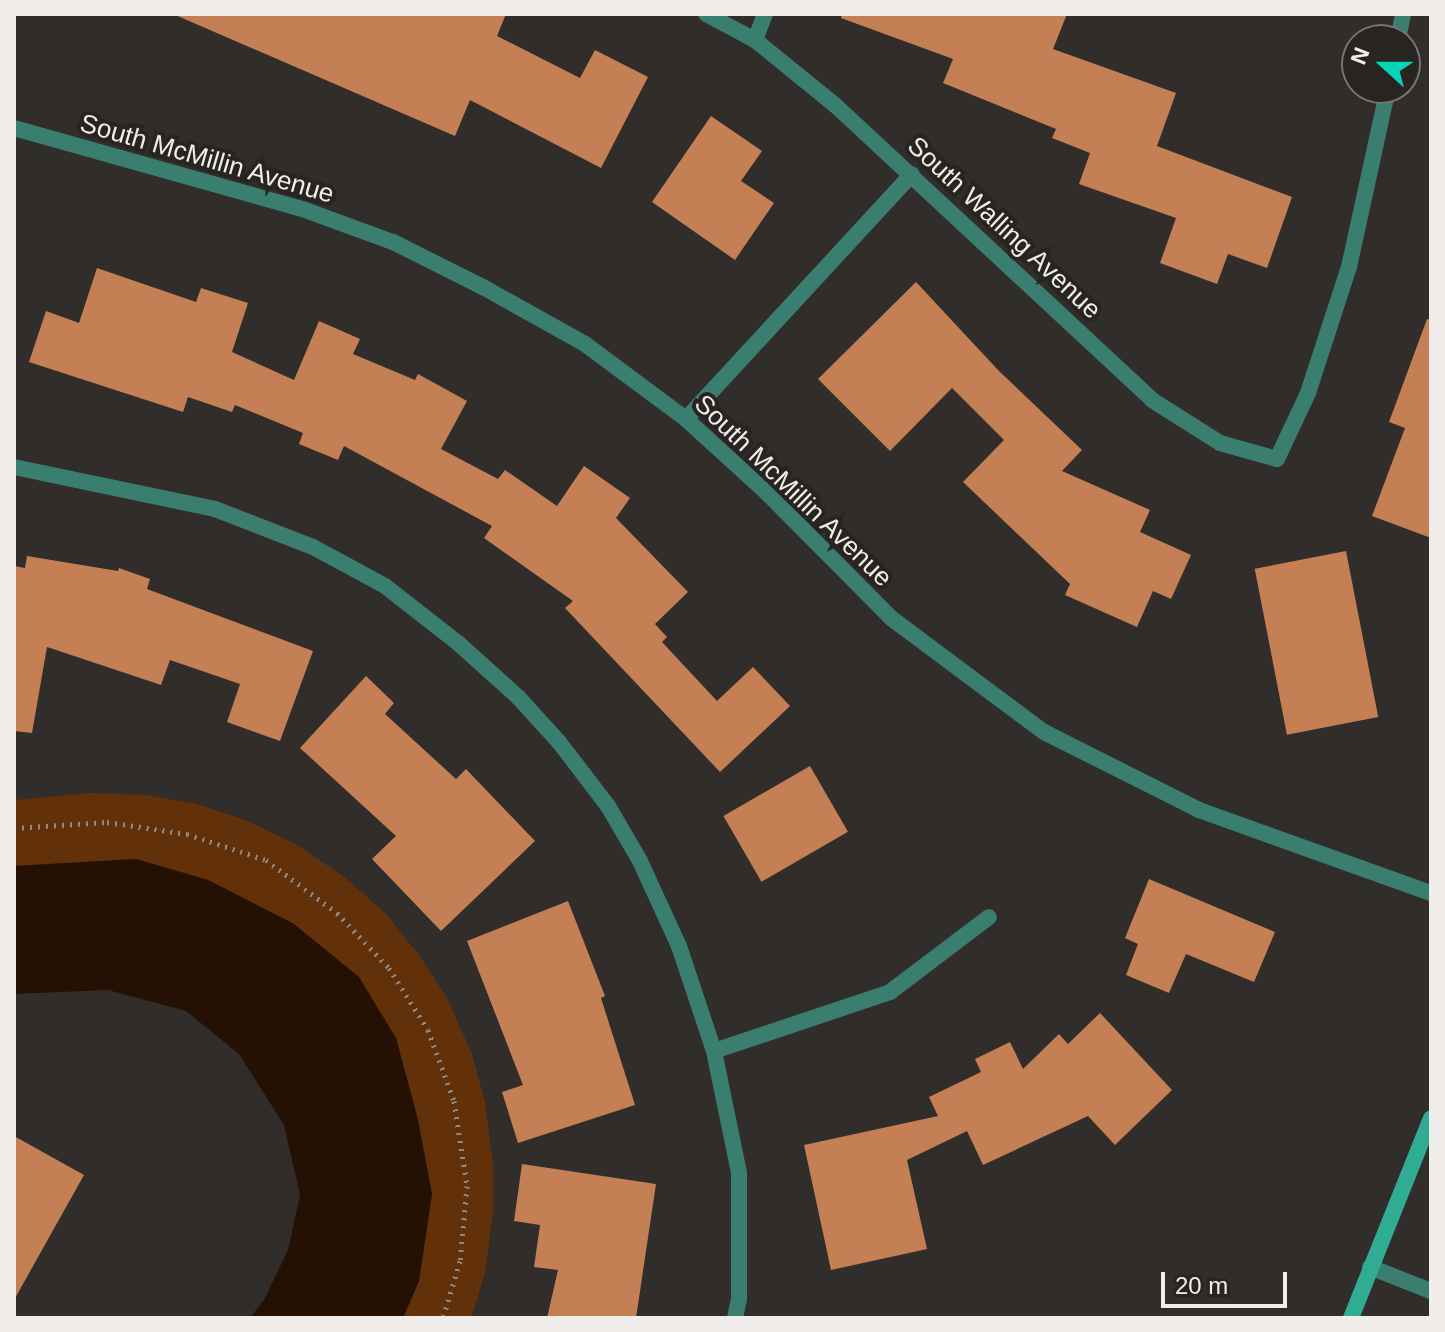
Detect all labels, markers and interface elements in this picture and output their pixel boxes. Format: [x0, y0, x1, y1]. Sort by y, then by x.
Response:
north arrow [1341, 24, 1421, 104]
text: N [1345, 44, 1375, 68]
street label: South McMillin Avenue [76, 108, 338, 210]
street label: South Walling Avenue [900, 130, 1108, 326]
street label: South McMillin Avenue [687, 388, 899, 594]
scale bar [1165, 1256, 1291, 1306]
text: 20 m [1175, 1272, 1228, 1299]

